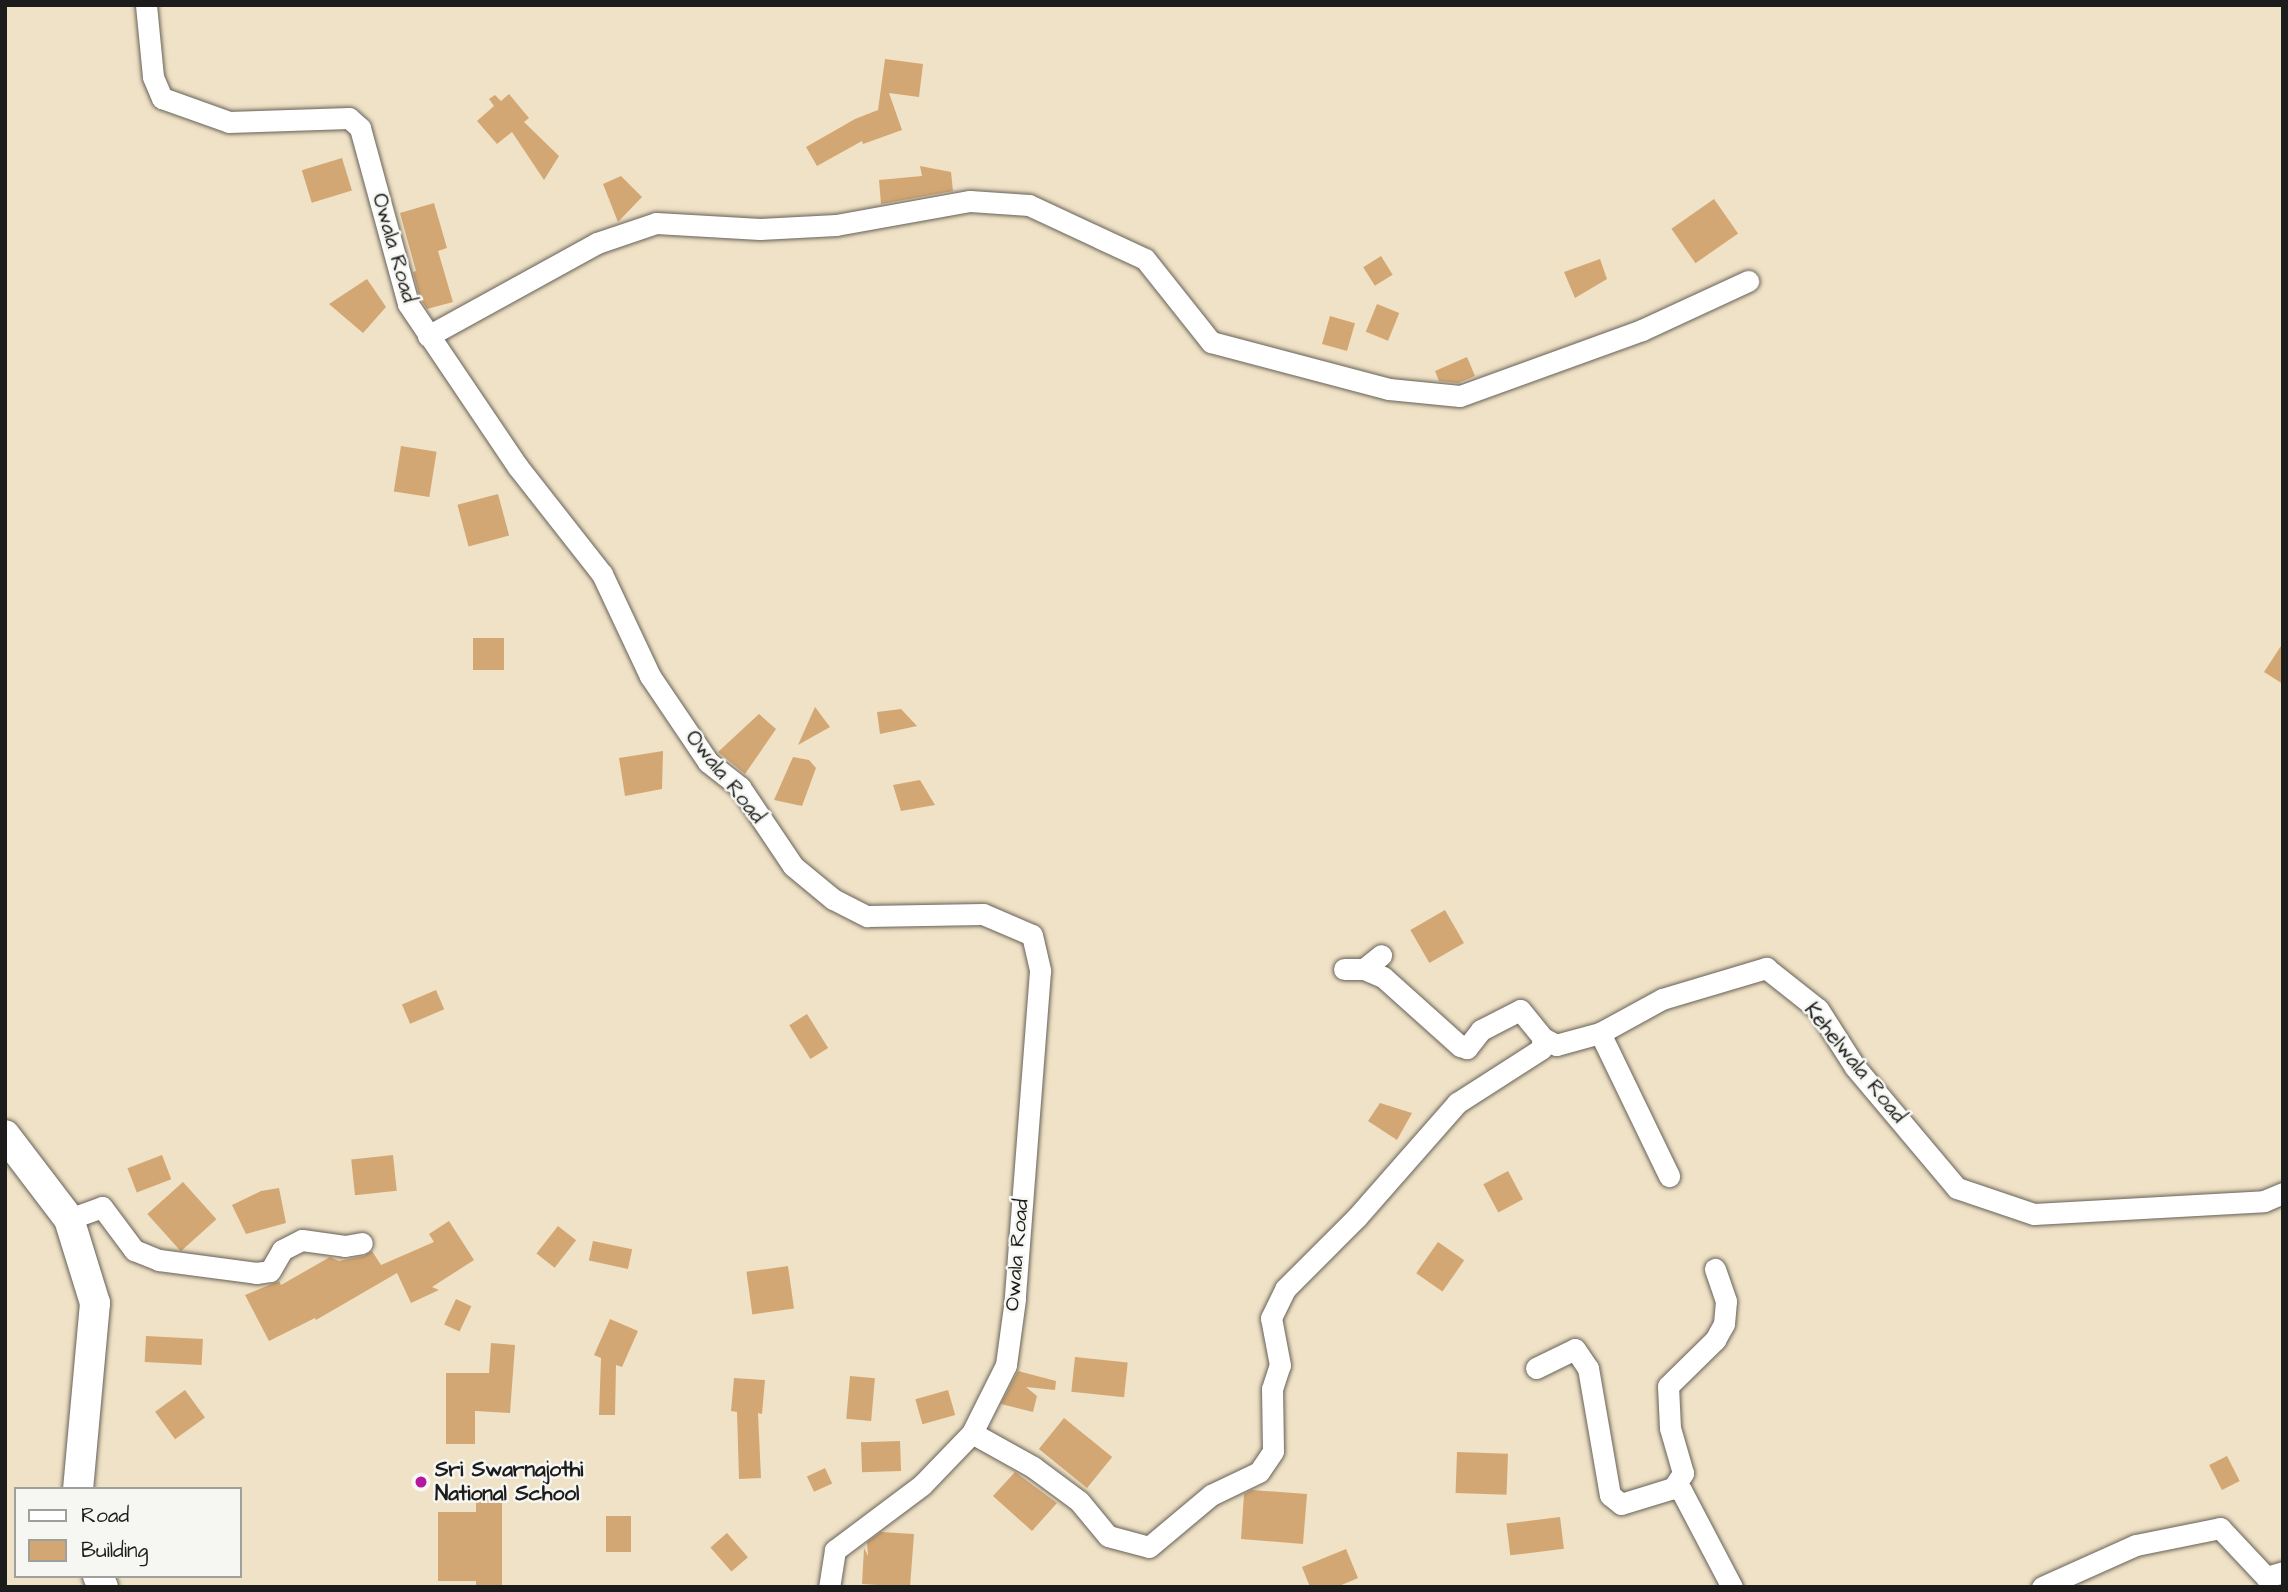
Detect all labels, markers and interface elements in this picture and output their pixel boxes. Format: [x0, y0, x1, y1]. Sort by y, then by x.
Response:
street label: Owala Road [366, 191, 422, 305]
street label: Owala Road [680, 725, 770, 829]
street label: Kehelwala Road [1799, 998, 1911, 1128]
street label: Owala Road [1000, 1198, 1034, 1312]
place label: Sri Swarnajothi National School [435, 1457, 583, 1507]
marker: Sri Swarnajothi National School [413, 1474, 429, 1490]
legend [14, 1487, 242, 1578]
text: Road [81, 1501, 129, 1530]
text: Building [81, 1536, 148, 1565]

